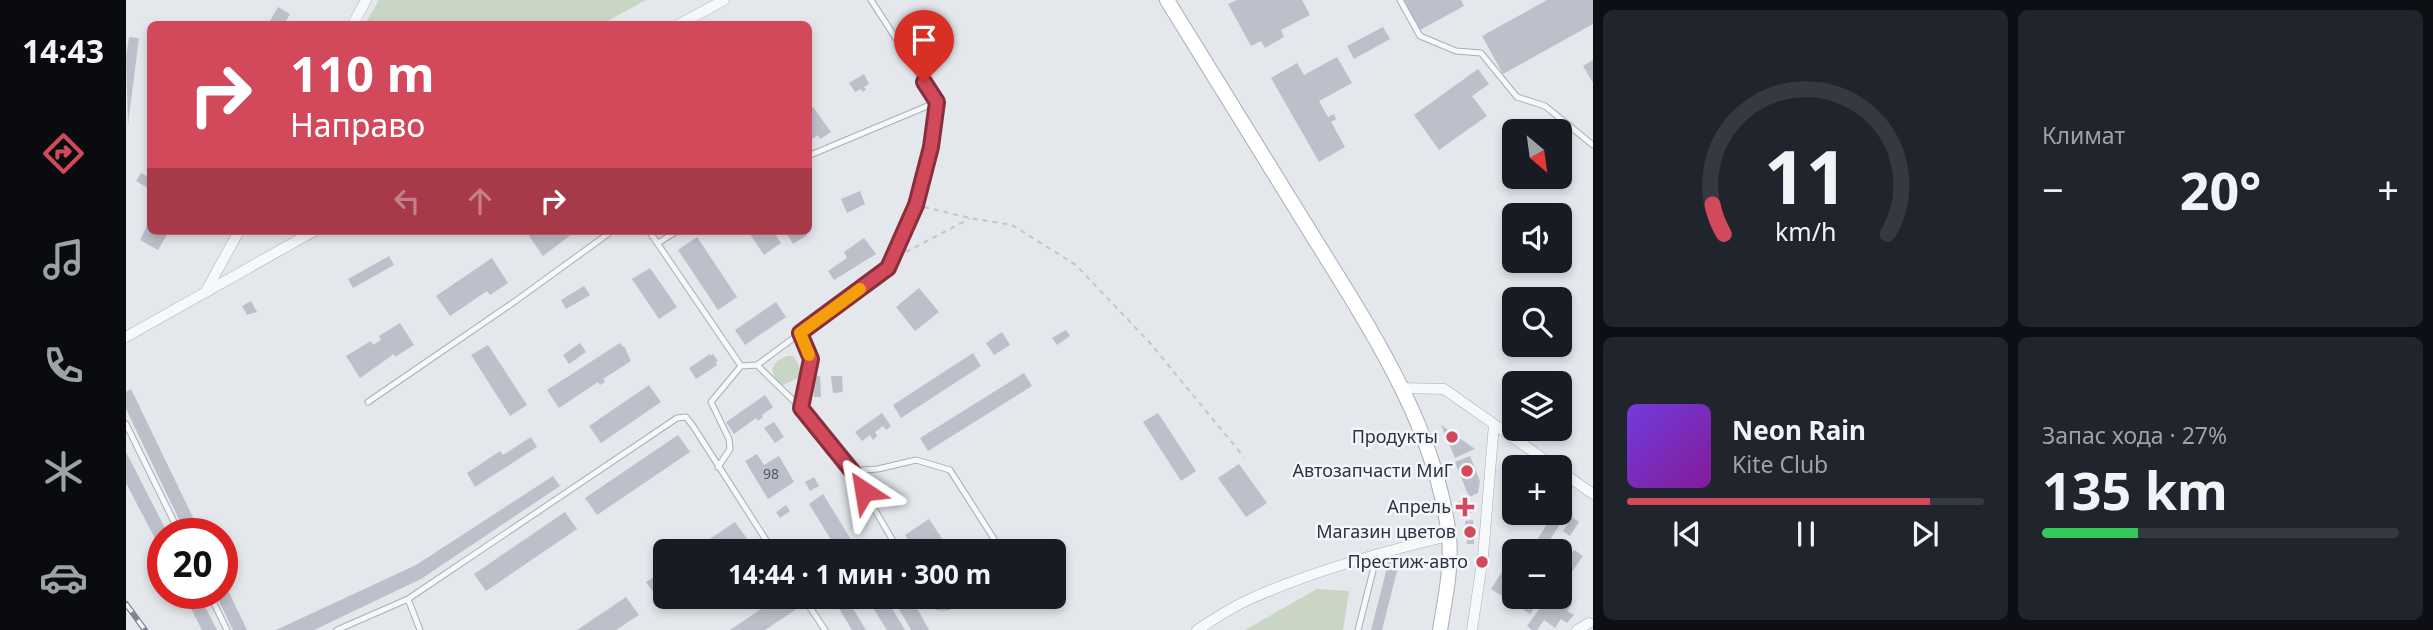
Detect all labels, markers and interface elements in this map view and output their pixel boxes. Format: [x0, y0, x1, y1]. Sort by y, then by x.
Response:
pin [894, 10, 954, 82]
icon: arrive [905, 21, 943, 59]
text: 14:43 [22, 29, 104, 72]
text: 110 m [290, 40, 435, 106]
icon: right [175, 49, 266, 140]
text: Направо [290, 103, 425, 146]
north arrow [1502, 119, 1572, 189]
map controls [1502, 119, 1572, 609]
text: Климат [2042, 119, 2125, 151]
text: 11 [1764, 127, 1847, 226]
icon: directions [39, 129, 88, 178]
text: 20° [2180, 154, 2261, 225]
text: − [2042, 163, 2064, 215]
text: + [2377, 163, 2399, 215]
icon: left [388, 182, 426, 220]
icon: ahead [461, 182, 499, 220]
icon: right [534, 182, 572, 220]
button: sound [1502, 203, 1572, 273]
text: km/h [1775, 214, 1836, 248]
icon: music [39, 235, 88, 284]
button: search [1502, 287, 1572, 357]
icon: phone [39, 341, 88, 390]
button: layers [1502, 371, 1572, 441]
text: Neon Rain [1732, 412, 1866, 448]
text: Запас хода · 27% [2042, 419, 2227, 451]
place label: Продукты [1352, 424, 1438, 448]
marker: Продукты [1444, 429, 1460, 445]
icon: climate [39, 447, 88, 496]
text: Kite Club [1732, 448, 1828, 480]
position arrow [827, 454, 901, 528]
text: 135 km [2042, 454, 2228, 525]
button: + [1502, 455, 1572, 525]
place label: Автозапчасти МиГ [1293, 458, 1453, 482]
marker: Автозапчасти МиГ [1459, 463, 1475, 479]
house number: 98 [763, 464, 779, 483]
place label: Апрель [1387, 494, 1451, 518]
marker: Апрель [1457, 499, 1473, 515]
icon: previous [1668, 515, 1706, 553]
icon: pause [1787, 515, 1825, 553]
icon: next [1906, 515, 1944, 553]
speed limit sign: 20 [147, 518, 238, 609]
place label: Магазин цветов [1316, 519, 1456, 543]
marker: Магазин цветов [1462, 524, 1478, 540]
button: − [1502, 539, 1572, 609]
place label: Престиж-авто [1347, 549, 1468, 573]
icon: car [39, 553, 88, 602]
marker: Престиж-авто [1474, 554, 1490, 570]
text: 14:44 · 1 мин · 300 m [728, 556, 991, 592]

